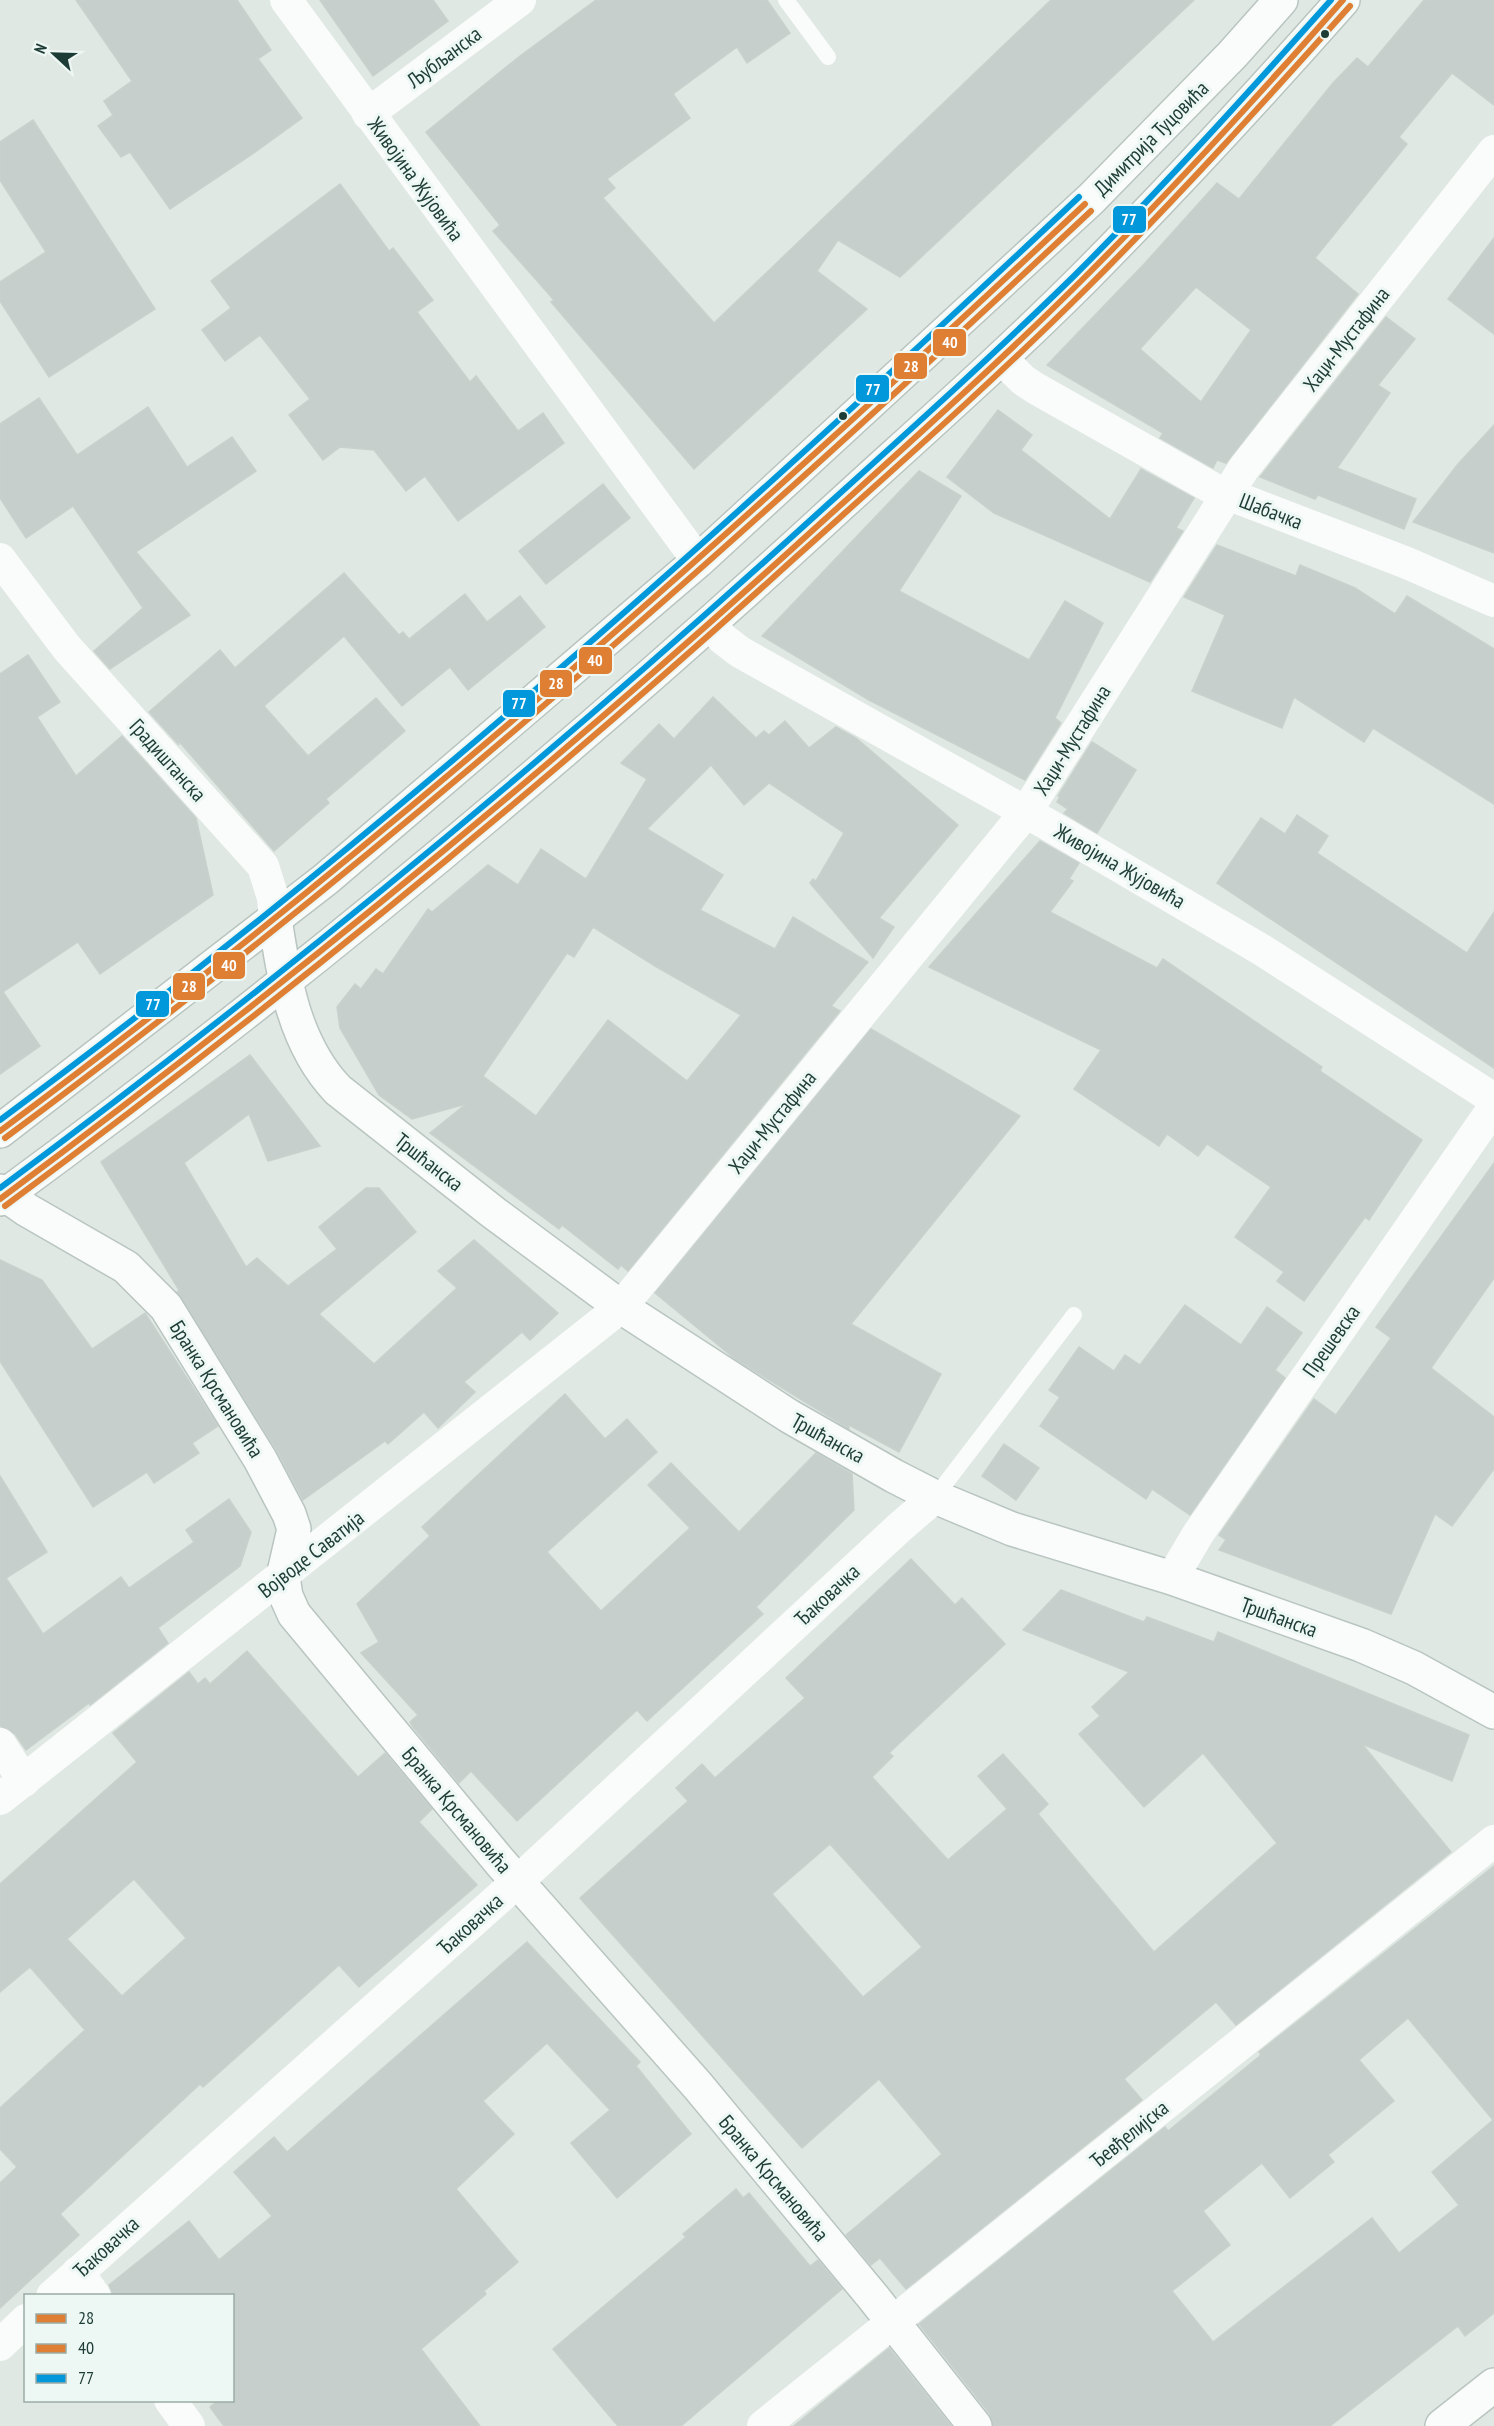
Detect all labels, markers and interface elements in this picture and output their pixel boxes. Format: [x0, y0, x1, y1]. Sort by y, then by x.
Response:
street label: Љубљанска [401, 20, 487, 94]
north arrow [24, 24, 84, 84]
unlabelled marker [1319, 28, 1331, 40]
text: N [29, 41, 51, 56]
street label: Димитрија Туцовића [1088, 75, 1214, 201]
street label: Живојина Жујовића [361, 111, 470, 246]
line badge: 77 [1112, 205, 1147, 234]
text: 77 [1121, 209, 1137, 229]
street label: Хаџи-Мустафина [1297, 281, 1395, 397]
line badge: 40 [932, 328, 967, 357]
text: 40 [942, 332, 958, 352]
line badge: 28 [893, 352, 928, 380]
text: 28 [903, 356, 919, 376]
line badge: 77 [855, 374, 890, 403]
text: 77 [865, 379, 881, 399]
unlabelled marker [837, 410, 849, 422]
street label: Шабачка [1236, 487, 1306, 535]
line badge: 40 [578, 646, 613, 675]
text: 40 [587, 650, 603, 670]
line badge: 28 [539, 669, 573, 698]
text: 28 [548, 673, 564, 693]
street label: Хаџи-Мустафина [1027, 680, 1117, 800]
line badge: 77 [502, 689, 536, 718]
text: 77 [511, 693, 527, 713]
street label: Градиштанска [124, 713, 212, 807]
street label: Живојина Жујовића [1049, 817, 1190, 914]
line badge: 40 [212, 951, 246, 980]
text: 40 [221, 955, 237, 975]
line badge: 28 [172, 972, 206, 1001]
text: 28 [181, 976, 197, 996]
line badge: 77 [135, 990, 170, 1018]
text: 77 [145, 994, 161, 1014]
street label: Хаџи-Мустафина [722, 1065, 822, 1179]
street label: Тршћанска [389, 1127, 469, 1197]
street label: Прешевска [1296, 1299, 1366, 1383]
street label: Бранка Крсмановића [164, 1315, 270, 1463]
street label: Тршћанска [786, 1407, 870, 1469]
street label: Војводе Саватија [253, 1504, 369, 1604]
street label: Ђаковачка [789, 1558, 865, 1632]
street label: Тршћанска [1237, 1591, 1321, 1643]
street label: Бранка Крсмановића [396, 1741, 518, 1879]
street label: Ђаковачка [431, 1887, 509, 1961]
street label: Ђевђелијска [1084, 2094, 1174, 2174]
street label: Бранка Крсмановића [713, 2109, 835, 2247]
street label: Ђаковачка [67, 2210, 145, 2284]
legend [24, 2294, 234, 2402]
text: 28 [78, 2306, 94, 2329]
text: 40 [78, 2336, 94, 2359]
text: 77 [78, 2366, 94, 2389]

